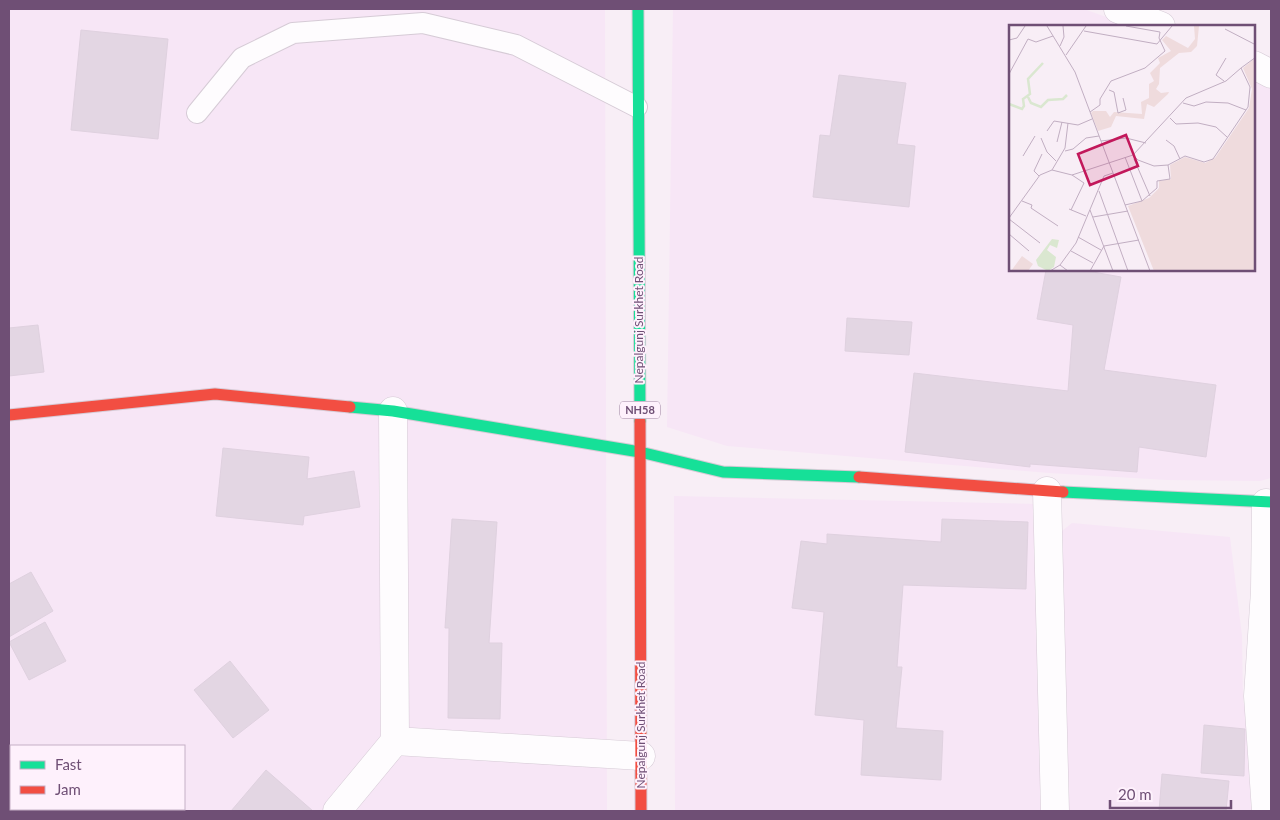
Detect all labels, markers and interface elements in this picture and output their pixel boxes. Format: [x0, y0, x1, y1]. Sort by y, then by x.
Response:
inset map [1009, 25, 1255, 271]
street label: Nepalgunj Surkhet Road [631, 257, 646, 383]
road number: NH58 [620, 402, 660, 418]
street label: Nepalgunj Surkhet Road [633, 662, 648, 788]
legend [10, 745, 185, 810]
text: Fast [55, 755, 82, 773]
scale bar [1110, 778, 1231, 810]
text: Jam [55, 780, 81, 798]
text: 20 m [1118, 785, 1152, 803]

